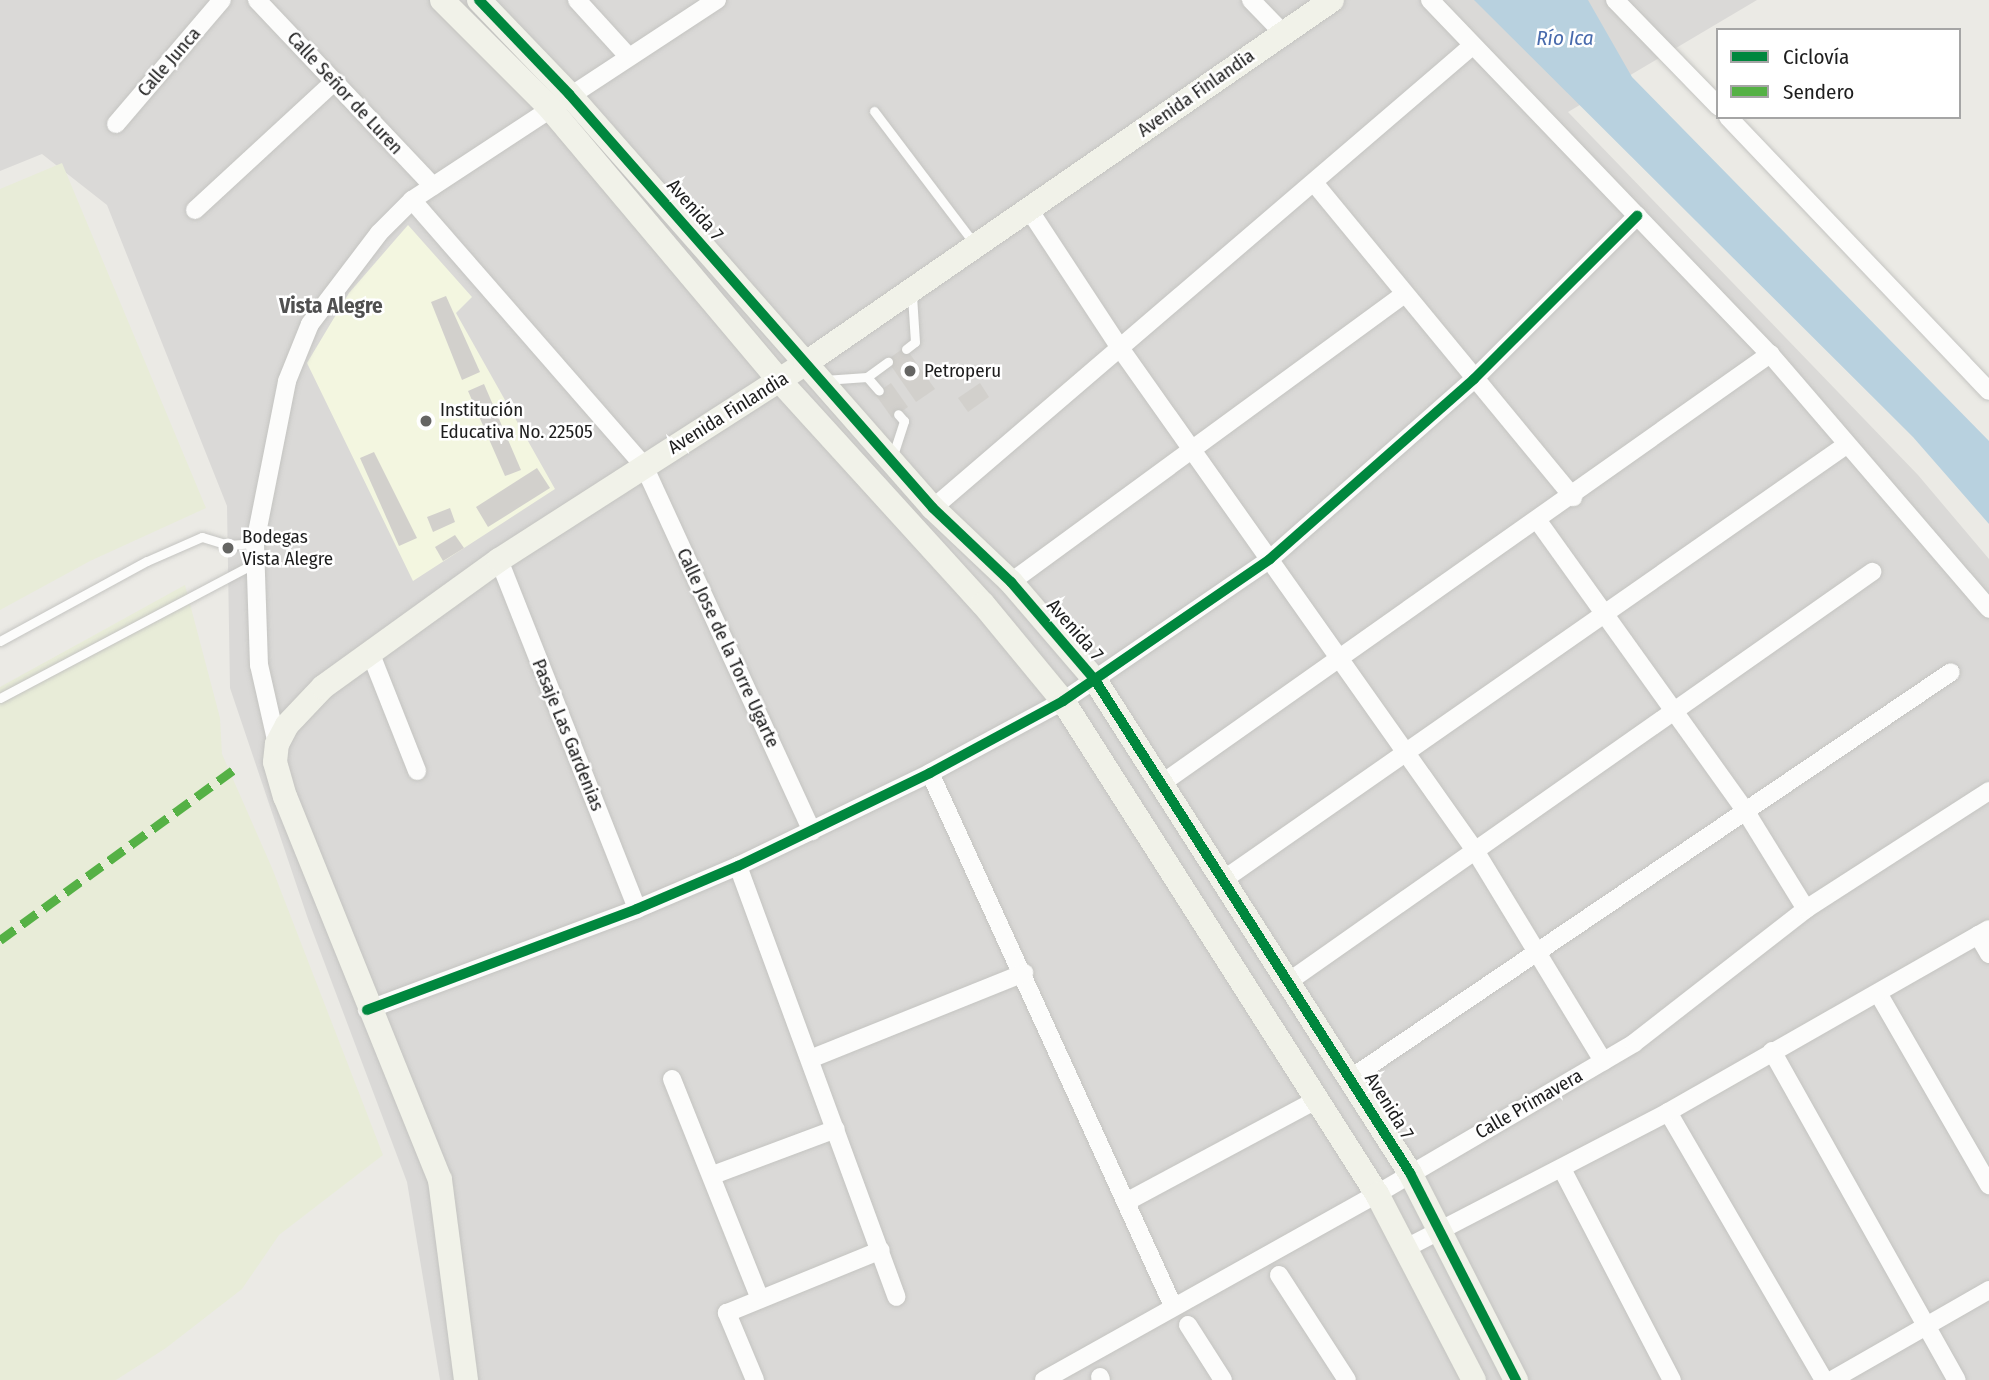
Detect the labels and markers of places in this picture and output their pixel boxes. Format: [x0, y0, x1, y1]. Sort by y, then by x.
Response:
place label: Petroperu [924, 360, 1001, 382]
marker: Petroperu [902, 363, 918, 379]
place label: Institución Educativa No. 22505 [440, 399, 593, 443]
marker: Institución Educativa No. 22505 [418, 413, 434, 429]
place label: Bodegas Vista Alegre [242, 526, 333, 570]
marker: Bodegas Vista Alegre [220, 540, 236, 556]

